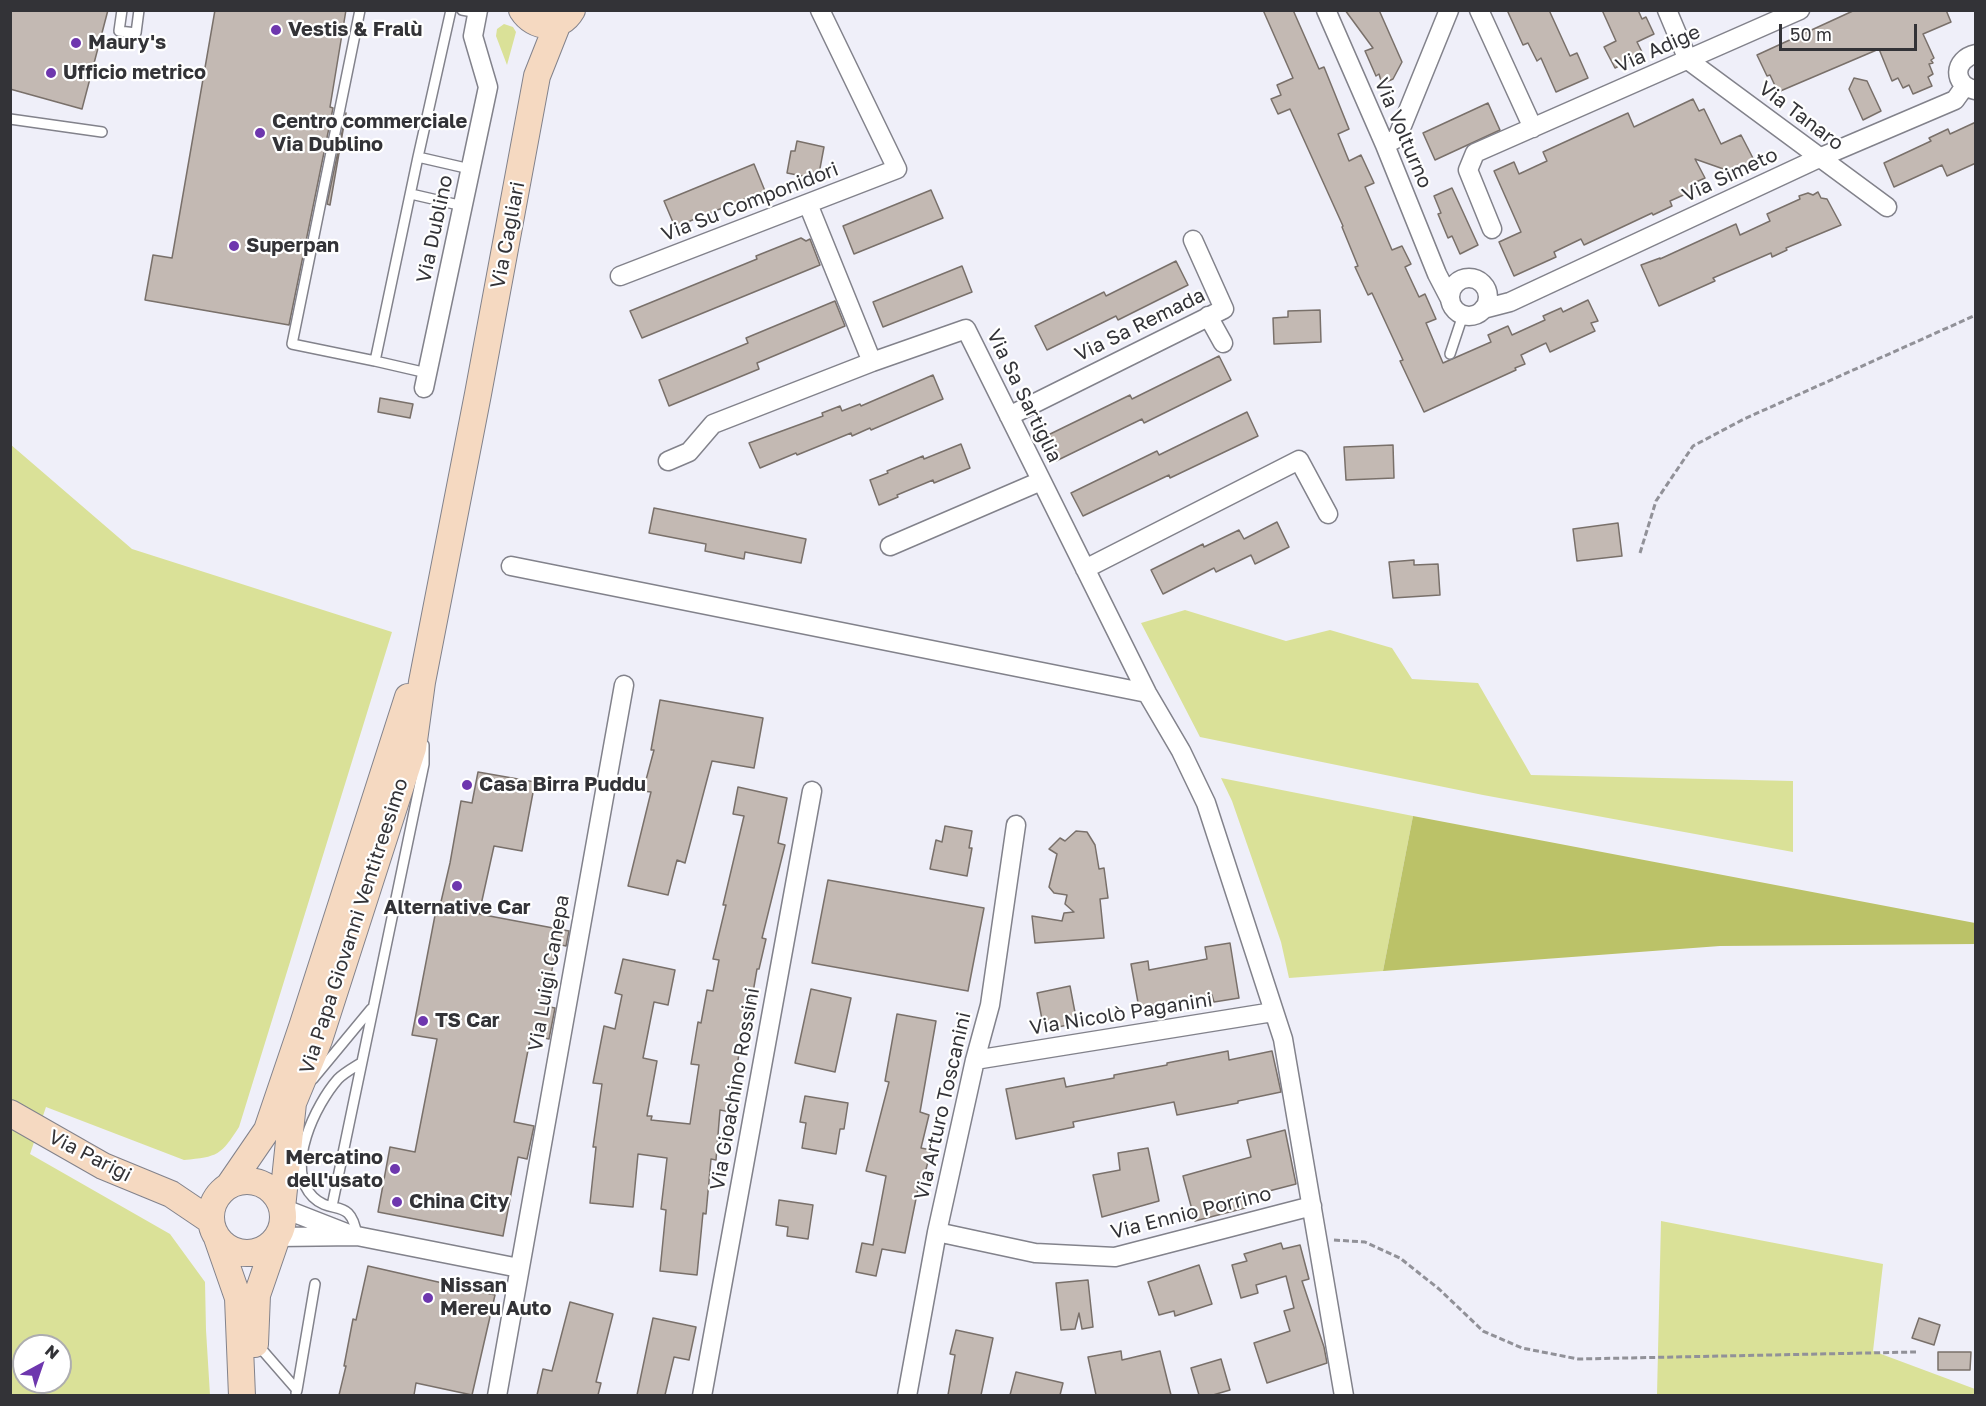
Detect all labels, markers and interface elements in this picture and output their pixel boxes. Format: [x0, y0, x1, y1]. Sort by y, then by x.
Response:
scale bar [1782, 12, 1920, 50]
place label: Vestis & Fralù [288, 18, 422, 42]
street label: Via Adige [1612, 20, 1704, 78]
marker: Vestis & Fralù [269, 23, 283, 37]
text: 50 m [1790, 23, 1832, 45]
place label: Maury's [88, 31, 166, 55]
marker: Maury's [69, 36, 83, 50]
place label: Ufficio metrico [63, 61, 206, 85]
marker: Ufficio metrico [44, 66, 58, 80]
street label: Via Volturno [1369, 74, 1437, 192]
street label: Via Tanaro [1754, 76, 1848, 156]
place label: Centro commerciale Via Dublino [272, 110, 467, 157]
marker: Centro commerciale Via Dublino [253, 126, 267, 140]
street label: Via Simeto [1678, 142, 1782, 208]
street label: Via Su Componidori [658, 157, 842, 247]
street label: Via Dublino [412, 173, 458, 285]
street label: Via Cagliari [486, 179, 530, 291]
place label: Superpan [246, 234, 339, 258]
marker: Superpan [227, 239, 241, 253]
street label: Via Sa Remada [1071, 283, 1209, 367]
street label: Via Sa Sartiglia [981, 325, 1067, 467]
place label: Casa Birra Puddu [479, 773, 646, 797]
street label: Via Papa Giovanni Ventitreesimo [295, 775, 413, 1077]
marker: Casa Birra Puddu [460, 778, 474, 792]
marker: Alternative Car [450, 879, 464, 893]
street label: Via Luigi Canepa [523, 893, 575, 1053]
place label: Alternative Car [383, 896, 531, 920]
street label: Via Gioachino Rossini [705, 986, 765, 1192]
street label: Via Nicolò Paganini [1028, 988, 1214, 1040]
place label: TS Car [435, 1009, 500, 1033]
street label: Via Arturo Toscanini [910, 1010, 976, 1202]
marker: TS Car [416, 1014, 430, 1028]
street label: Via Parigi [44, 1125, 136, 1187]
place label: Mercatino dell'usato [285, 1146, 383, 1193]
marker: Mercatino dell'usato [388, 1162, 402, 1176]
street label: Via Ennio Porrino [1108, 1181, 1274, 1245]
place label: China City [409, 1190, 509, 1214]
marker: China City [390, 1195, 404, 1209]
place label: Nissan Mereu Auto [440, 1274, 552, 1321]
marker: Nissan Mereu Auto [421, 1291, 435, 1305]
north arrow [12, 1334, 72, 1394]
text: N [41, 1340, 63, 1363]

